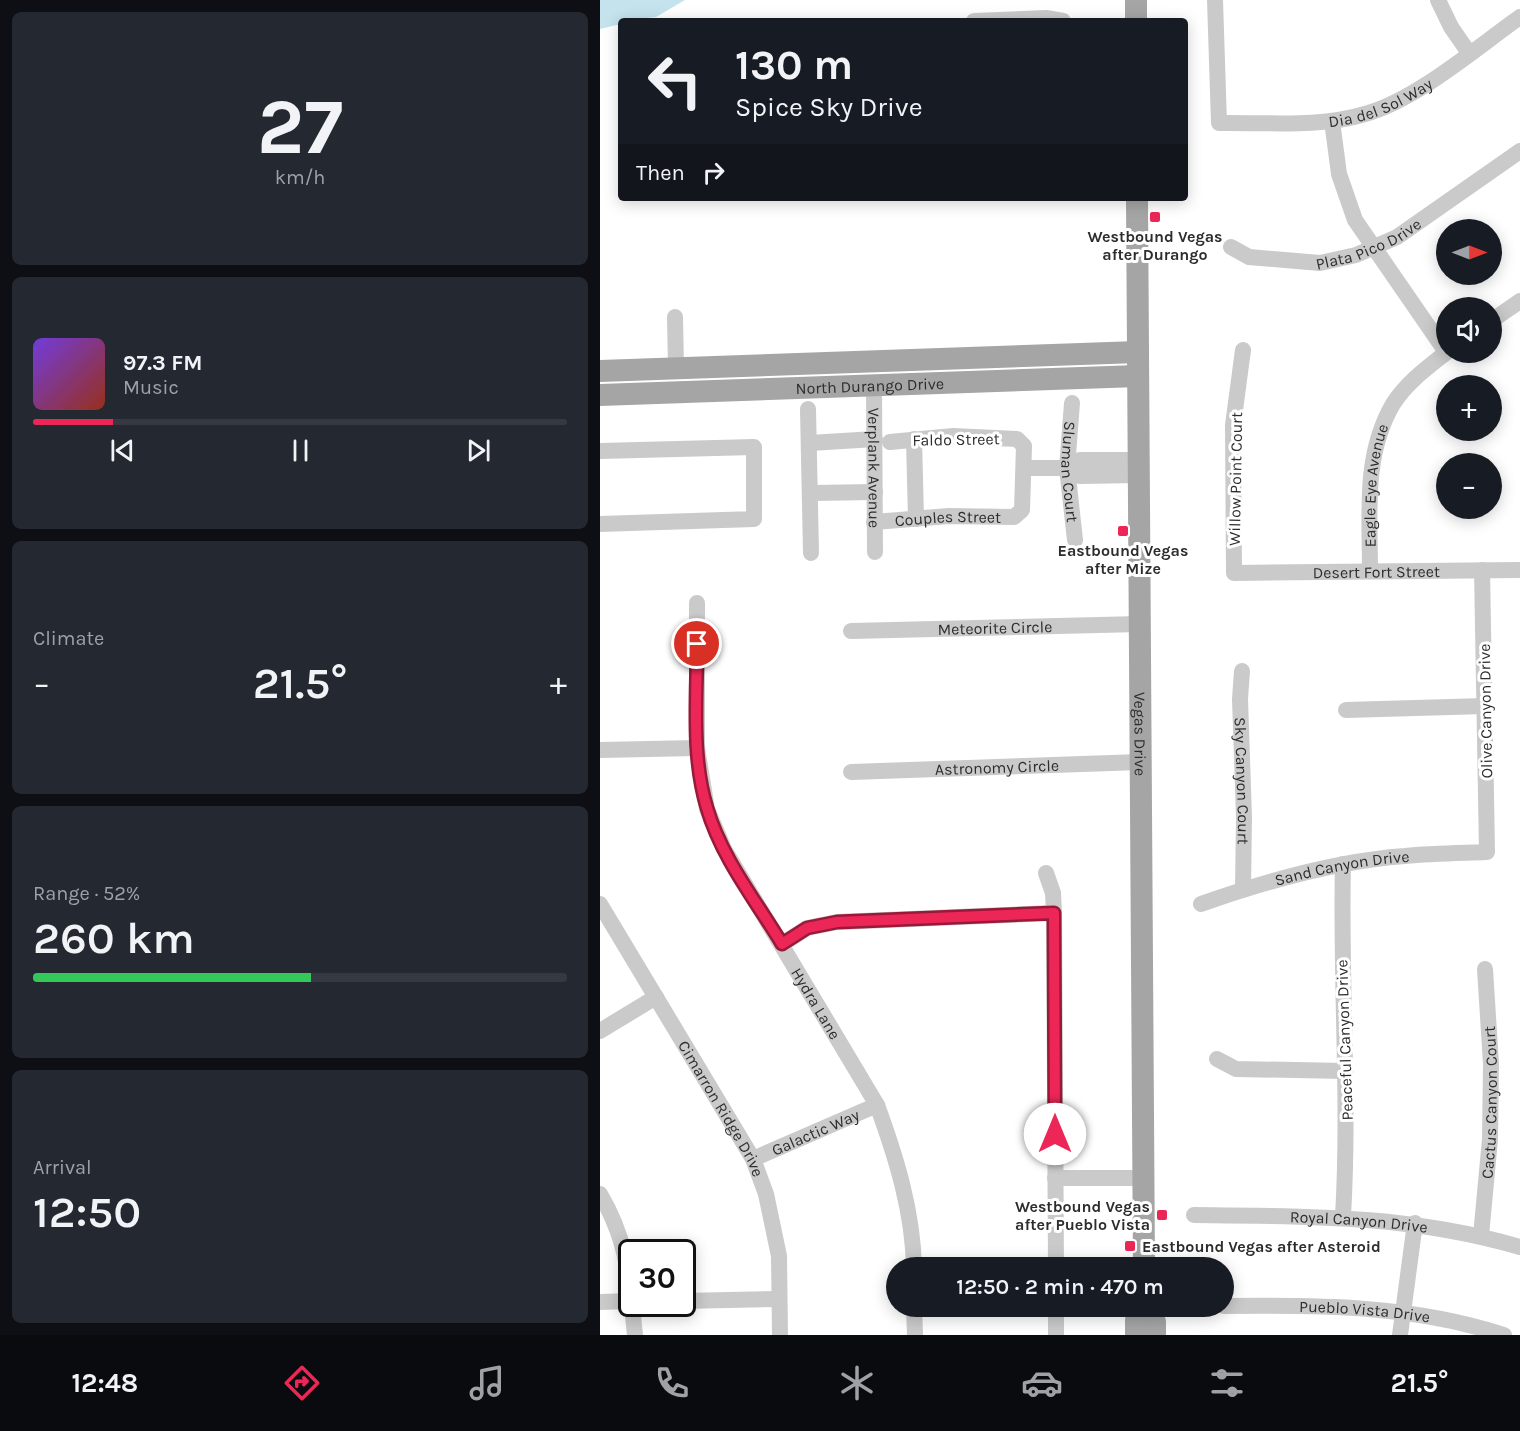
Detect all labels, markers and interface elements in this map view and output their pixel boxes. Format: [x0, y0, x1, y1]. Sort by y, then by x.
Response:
text: 130 m [735, 40, 853, 90]
icon: left [636, 42, 714, 120]
street label: Dia del Sol Way [1327, 74, 1436, 131]
text: 27 [257, 81, 343, 173]
text: Spice Sky Drive [735, 91, 923, 123]
icon: right [697, 156, 730, 189]
text: Then [636, 160, 685, 186]
text: km/h [275, 166, 325, 189]
marker: Westbound Vegas after Durango [1148, 210, 1162, 224]
street label: Plata Pico Drive [1314, 214, 1425, 274]
north arrow [1436, 219, 1502, 285]
map controls [1436, 219, 1502, 519]
place label: Westbound Vegas after Durango [1087, 227, 1223, 264]
button: sound [1436, 297, 1502, 363]
text: 97.3 FM [123, 350, 203, 376]
street label: North Durango Drive [795, 374, 944, 398]
button: + [1436, 375, 1502, 441]
text: Music [123, 376, 179, 399]
street label: Verplank Avenue [864, 408, 884, 528]
street label: Willow Point Court [1225, 412, 1246, 546]
street label: Sluman Court [1057, 421, 1082, 523]
street label: Eagle Eye Avenue [1360, 421, 1392, 548]
street label: Faldo Street [912, 429, 1000, 450]
icon: previous [106, 434, 139, 467]
icon: pause [284, 434, 317, 467]
icon: next [462, 434, 495, 467]
button: − [1436, 453, 1502, 519]
street label: Couples Street [894, 507, 1001, 530]
marker: Eastbound Vegas after Mize [1116, 524, 1130, 538]
place label: Eastbound Vegas after Mize [1058, 541, 1188, 578]
street label: Desert Fort Street [1313, 562, 1440, 582]
street label: Meteorite Circle [937, 617, 1053, 639]
pin [671, 618, 722, 669]
text: Climate [33, 627, 104, 650]
icon: arrive [680, 627, 713, 660]
street label: Olive Canyon Drive [1475, 643, 1496, 779]
text: 21.5° [253, 657, 347, 709]
text: − [33, 664, 50, 702]
text: + [550, 664, 567, 702]
street label: Vegas Drive [1130, 692, 1150, 776]
street label: Sky Canyon Court [1231, 717, 1253, 845]
street label: Astronomy Circle [935, 756, 1059, 779]
street label: Sand Canyon Drive [1272, 847, 1410, 890]
text: Range · 52% [33, 882, 140, 905]
text: 260 km [33, 912, 195, 964]
street label: Peaceful Canyon Drive [1332, 959, 1357, 1121]
street label: Hydra Lane [787, 964, 845, 1043]
street label: Cactus Canyon Court [1477, 1025, 1501, 1180]
street label: Cimarron Ridge Drive [674, 1037, 768, 1179]
position arrow [1023, 1102, 1087, 1166]
street label: Galactic Way [769, 1105, 863, 1160]
text: Arrival [33, 1156, 92, 1179]
text: 12:50 [33, 1186, 141, 1238]
place label: Westbound Vegas after Pueblo Vista [1015, 1197, 1150, 1234]
street label: Royal Canyon Drive [1290, 1207, 1429, 1237]
marker: Westbound Vegas after Pueblo Vista [1155, 1208, 1169, 1222]
place label: Eastbound Vegas after Asteroid [1142, 1237, 1381, 1256]
speed limit sign: 30 [618, 1239, 696, 1317]
marker: Eastbound Vegas after Asteroid [1123, 1239, 1137, 1253]
text: 12:50 · 2 min · 470 m [956, 1274, 1164, 1300]
street label: Pueblo Vista Drive [1299, 1297, 1432, 1327]
icon: directions [281, 1362, 323, 1404]
icon: music [466, 1362, 508, 1404]
icon: phone [651, 1362, 693, 1404]
icon: climate [836, 1362, 878, 1404]
icon: car [1021, 1362, 1063, 1404]
icon: filters [1206, 1362, 1248, 1404]
text: 12:48 [71, 1367, 138, 1399]
text: 21.5° [1391, 1367, 1449, 1399]

